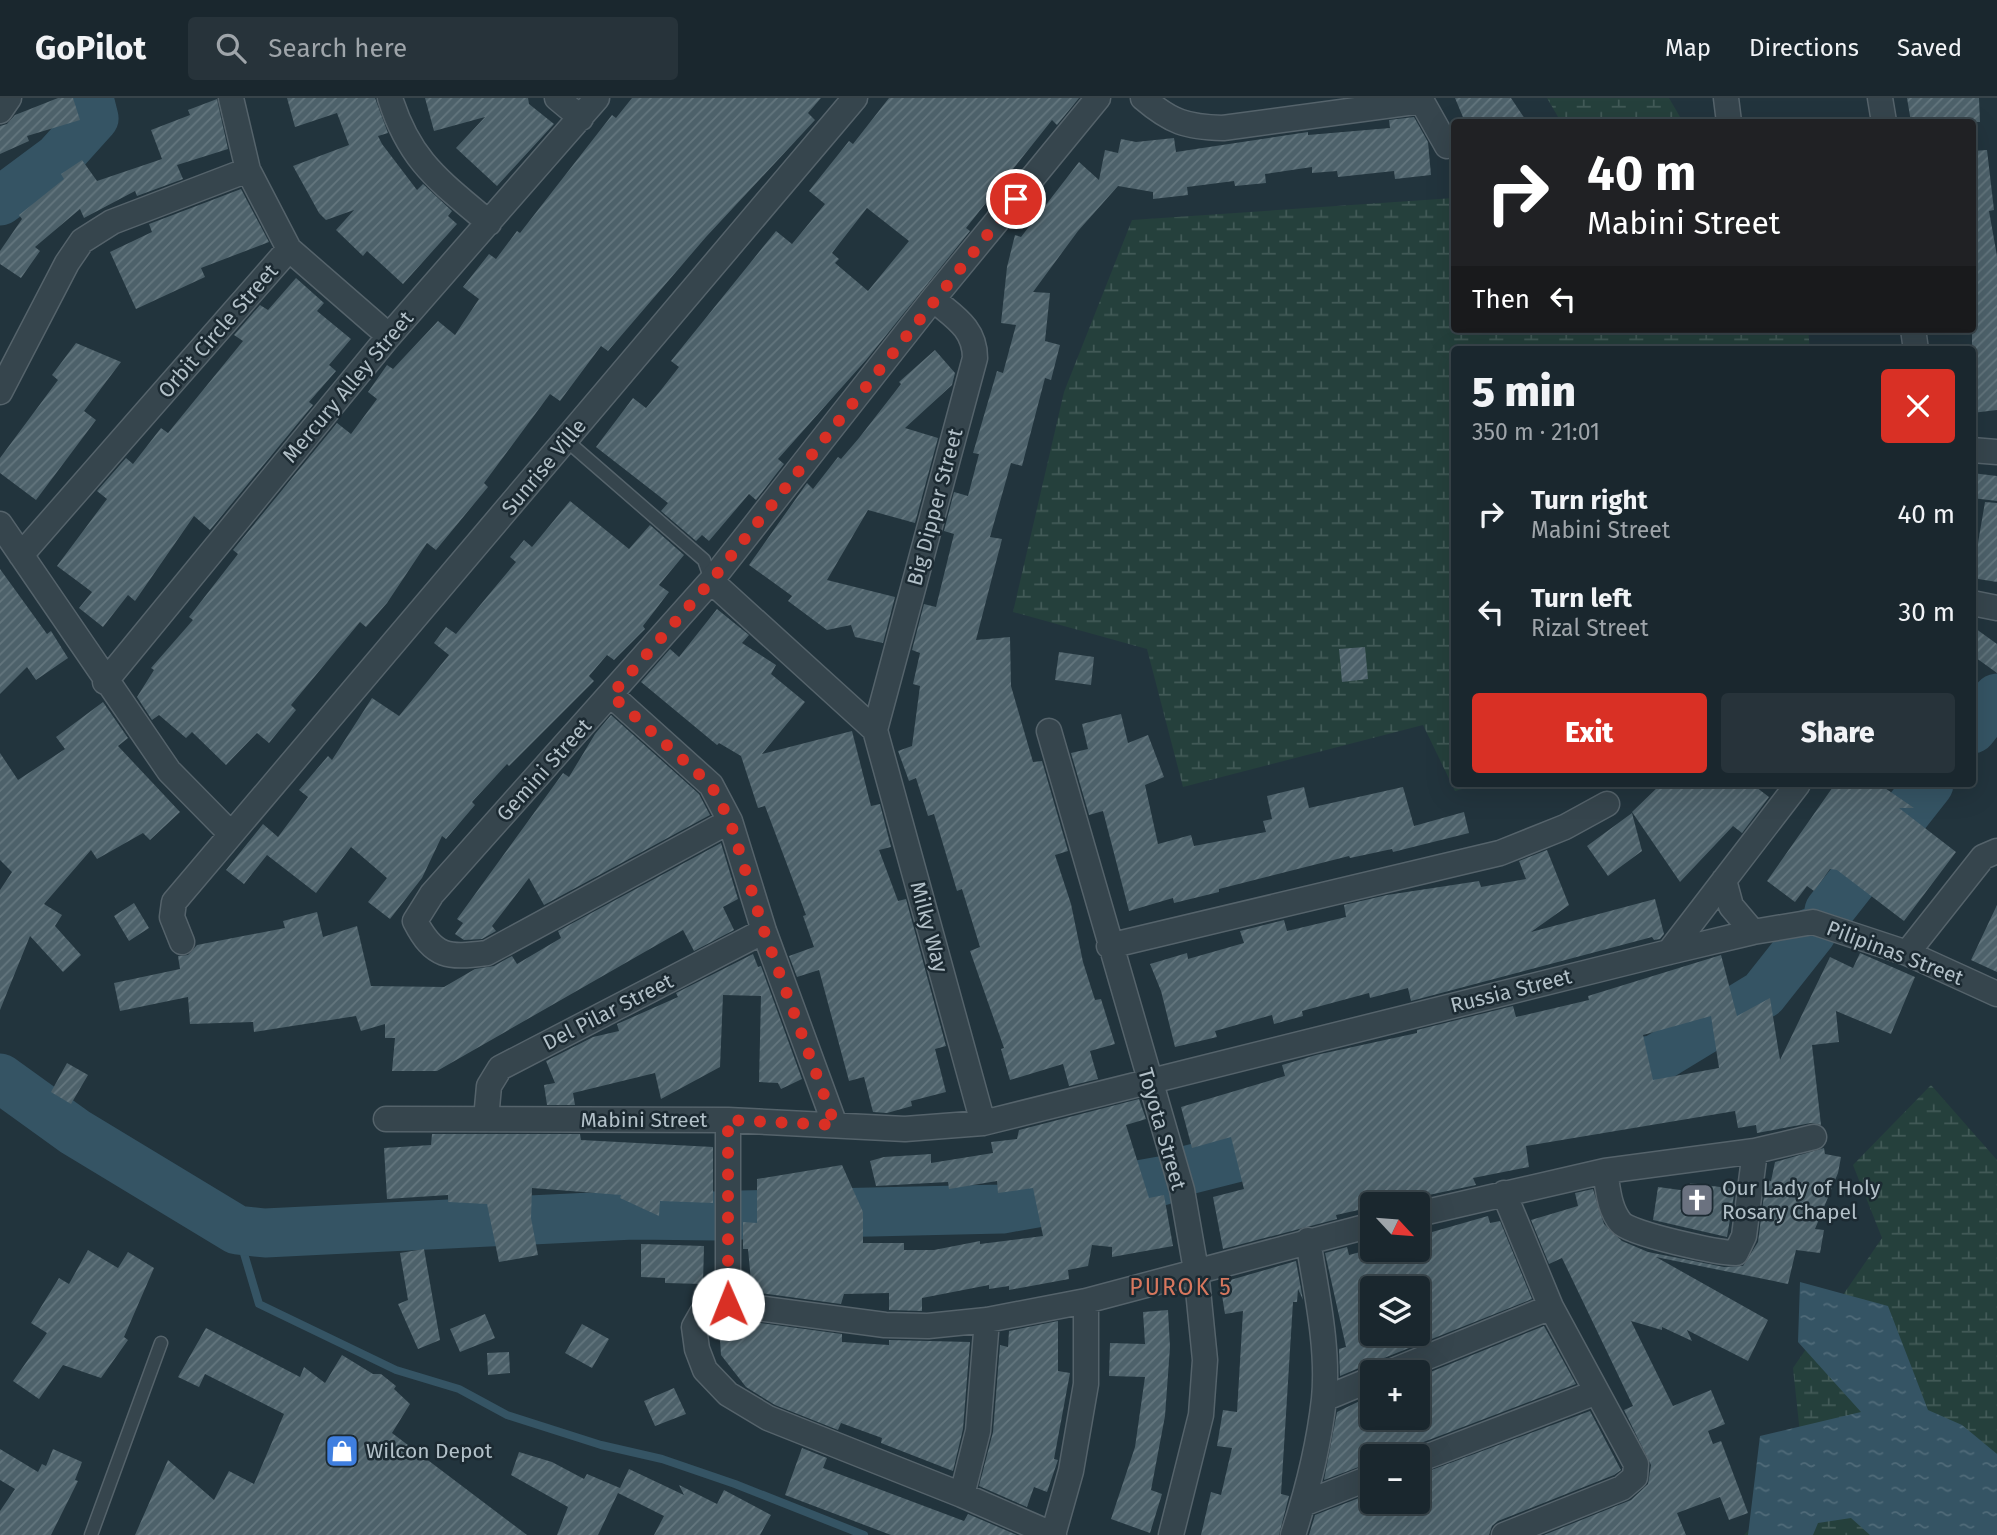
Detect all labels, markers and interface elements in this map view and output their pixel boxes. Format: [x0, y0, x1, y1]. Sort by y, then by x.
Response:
search box [188, 17, 678, 80]
text: GoPilot [35, 28, 146, 68]
icon: search [212, 29, 250, 67]
text: Search here [268, 33, 407, 64]
text: Map [1665, 34, 1711, 62]
text: Directions [1749, 34, 1859, 62]
text: Saved [1897, 34, 1962, 62]
text: 40 m [1587, 144, 1696, 203]
icon: right [1472, 147, 1563, 238]
pin [986, 169, 1046, 229]
icon: arrive [997, 180, 1035, 218]
text: Mabini Street [1587, 204, 1780, 242]
street label: Orbit Circle Street [153, 258, 284, 403]
icon: left [1544, 280, 1582, 318]
text: Then [1472, 284, 1530, 315]
street label: Mercury Alley Street [277, 306, 419, 468]
text: 5 min [1472, 367, 1576, 417]
button: close [1881, 369, 1955, 443]
street label: Sunrise Ville [496, 413, 592, 521]
text: 350 m · 21:01 [1472, 418, 1600, 446]
street label: Big Dipper Street [902, 425, 969, 588]
text: Turn right [1531, 485, 1648, 516]
icon: right [1472, 495, 1510, 533]
text: 40 m [1897, 499, 1955, 530]
text: Mabini Street [1531, 516, 1670, 544]
text: Turn left [1531, 583, 1632, 614]
icon: left [1472, 593, 1510, 631]
text: 30 m [1898, 597, 1955, 628]
text: Rizal Street [1531, 614, 1649, 642]
button: Exit [1472, 693, 1707, 773]
button: Share [1721, 693, 1955, 773]
street label: Gemini Street [491, 713, 597, 827]
street label: Milky Way [904, 879, 954, 976]
street label: Pilipinas Street [1823, 915, 1967, 991]
street label: Russia Street [1448, 963, 1575, 1019]
street label: Del Pilar Street [538, 968, 678, 1056]
street label: Toyota Street [1132, 1065, 1192, 1193]
street label: Mabini Street [581, 1107, 708, 1133]
place label: Our Lady of Holy Rosary Chapel [1722, 1175, 1881, 1225]
church icon: Our Lady of Holy Rosary Chapel [1678, 1181, 1716, 1219]
north arrow [1360, 1192, 1430, 1262]
map controls [1360, 1192, 1430, 1514]
position arrow [691, 1267, 765, 1341]
district label: PUROK 5 [1129, 1273, 1233, 1301]
button: layers [1360, 1276, 1430, 1346]
button: + [1360, 1360, 1430, 1430]
shop icon: Wilcon Depot [323, 1432, 361, 1470]
place label: Wilcon Depot [366, 1438, 493, 1464]
button: − [1360, 1444, 1430, 1514]

